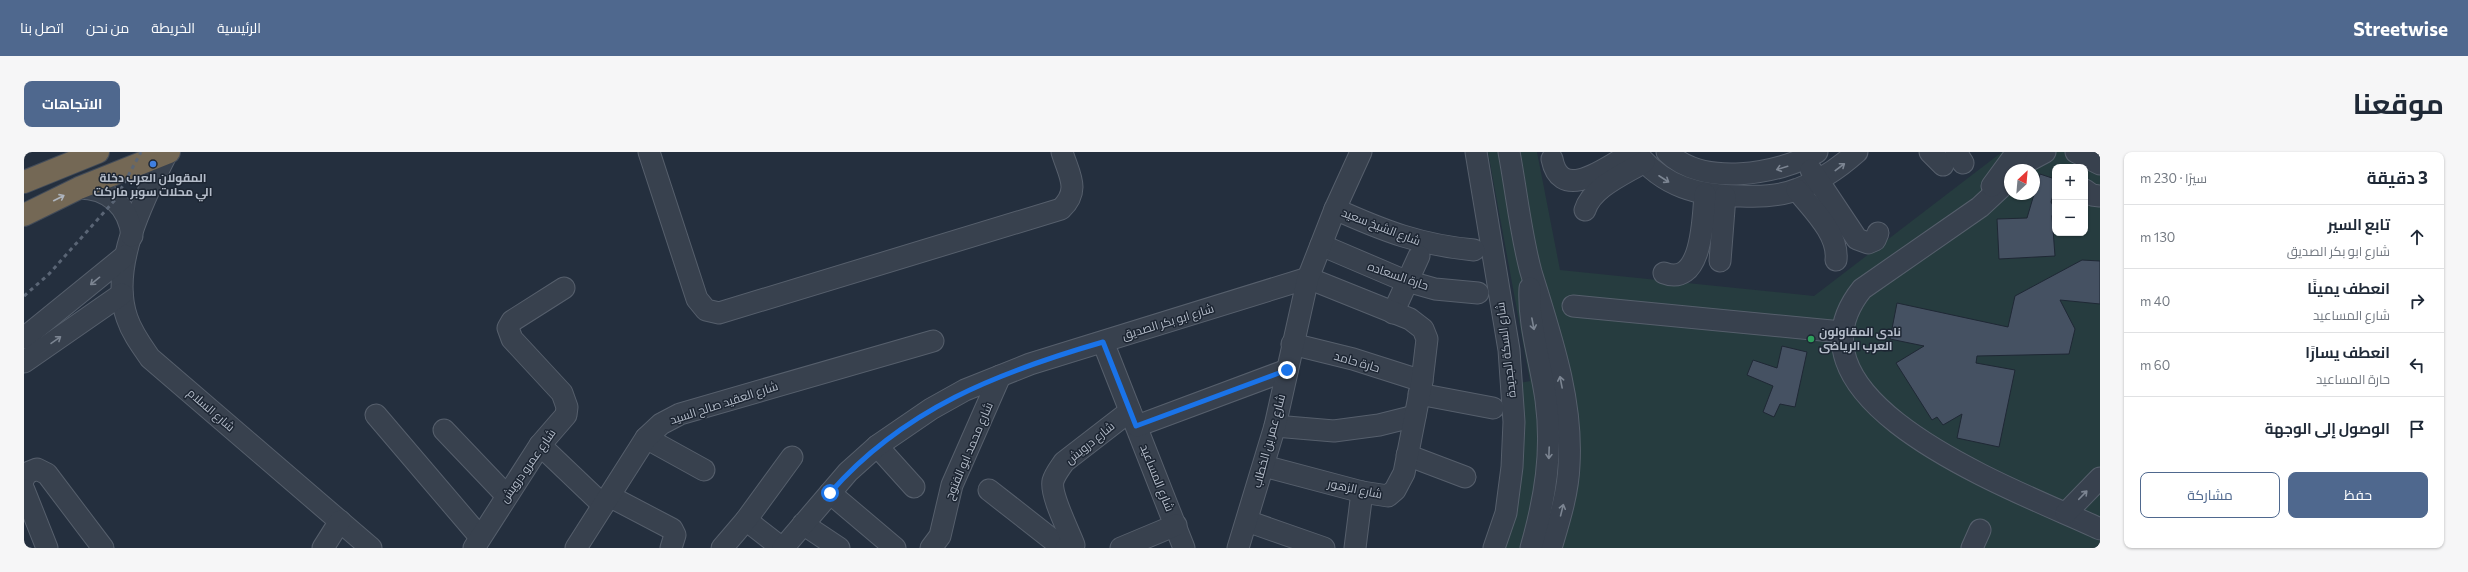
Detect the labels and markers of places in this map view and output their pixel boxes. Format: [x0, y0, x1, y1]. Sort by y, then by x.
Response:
marker: المقولان العرب دخلة الي محلات سوبر ماركت [148, 159, 158, 169]
place label: المقولان العرب دخلة الي محلات سوبر ماركت [94, 170, 212, 202]
place label: نادى المقاولون العرب الرياضى [1819, 324, 1901, 354]
marker: نادى المقاولون العرب الرياضى [1806, 334, 1816, 344]

